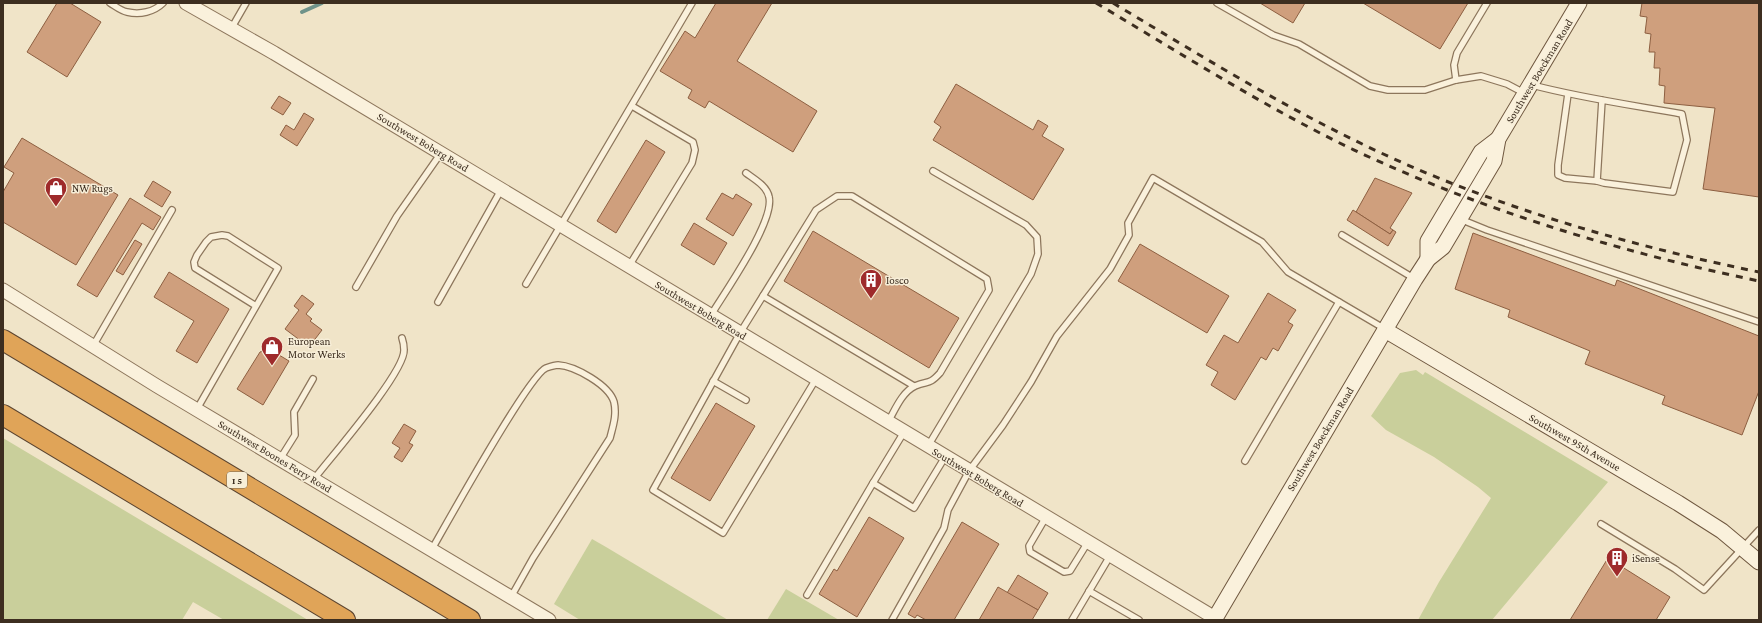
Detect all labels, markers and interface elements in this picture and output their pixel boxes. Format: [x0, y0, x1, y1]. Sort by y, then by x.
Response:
street label: Southwest Boeckman Road [1503, 17, 1575, 125]
street label: Southwest Boberg Road [375, 110, 471, 175]
shop icon: NW Rugs [43, 175, 69, 208]
place label: NW Rugs [72, 182, 113, 195]
building icon: Iosco [858, 267, 884, 300]
place label: Iosco [886, 274, 910, 286]
street label: Southwest Boberg Road [653, 278, 749, 343]
shop icon: European Motor Werks [259, 334, 285, 367]
place label: European Motor Werks [288, 335, 345, 360]
street label: Southwest Boeckman Road [1284, 385, 1356, 493]
street label: Southwest 95th Avenue [1527, 411, 1623, 473]
street label: Southwest Boones Ferry Road [216, 417, 334, 496]
street label: Southwest Boberg Road [930, 445, 1026, 510]
road number: I 5 [227, 472, 247, 488]
building icon: iSense [1604, 545, 1630, 578]
place label: iSense [1632, 552, 1660, 564]

